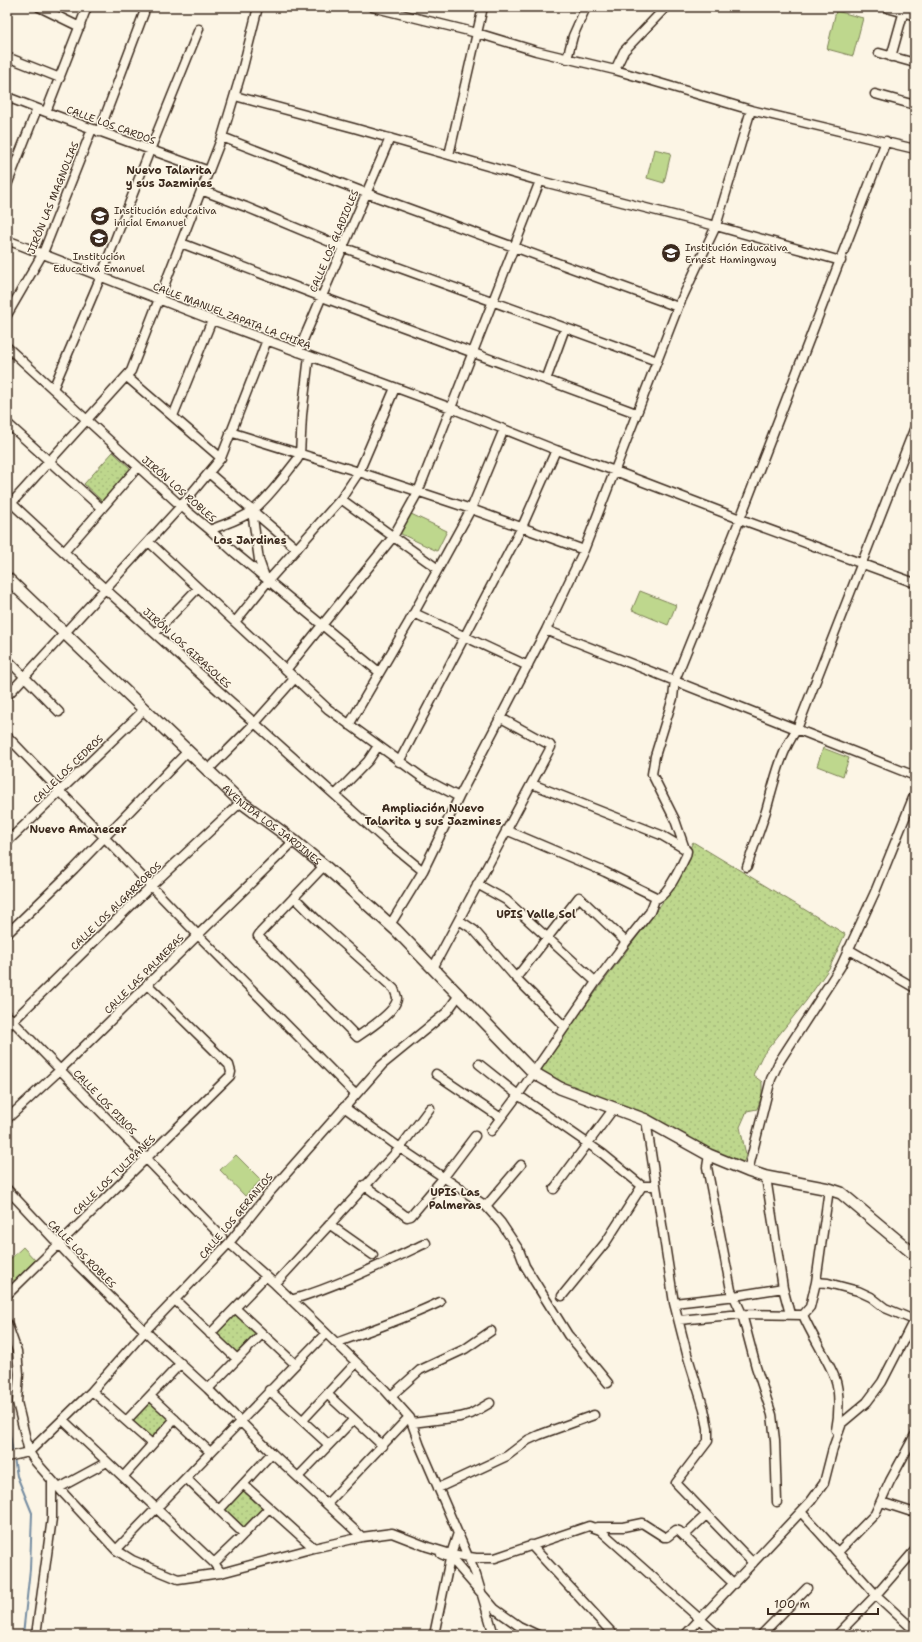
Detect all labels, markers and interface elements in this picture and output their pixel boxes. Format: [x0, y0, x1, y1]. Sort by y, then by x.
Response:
street label: CALLE LOS CARDOS [65, 103, 158, 147]
street label: JIRÓN LAS MAGNOLIAS [24, 139, 82, 256]
district label: Nuevo Talarita y sus Jazmines [126, 163, 213, 191]
street label: CALLE LOS GLADIOLES [307, 187, 362, 294]
place label: Institución educativa inicial Emanuel [114, 204, 217, 229]
school or university icon: Institución educativa inicial Emanuel [89, 205, 111, 227]
school or university icon: Institución Educativa Emanuel [88, 227, 110, 249]
place label: Institución Educativa Ernest Hamingway [685, 241, 789, 266]
school or university icon: Institución Educativa Ernest Hamingway [660, 242, 682, 264]
place label: Institución Educativa Emanuel [53, 250, 145, 275]
street label: CALLE MANUEL ZAPATA LA CHIRA [151, 280, 313, 352]
street label: JIRÓN LOS ROBLES [139, 453, 219, 525]
district label: Los Jardines [213, 533, 287, 548]
street label: JIRÓN LOS GIRASOLES [140, 605, 234, 691]
street label: CALLE LOS CEDROS [30, 732, 106, 806]
street label: AVENIDA LOS JARDINES [220, 781, 324, 868]
district label: Ampliación Nuevo Talarita y sus Jazmines [365, 801, 501, 829]
district label: Nuevo Amanecer [29, 822, 127, 837]
street label: CALLE LOS ALGARROBOS [68, 859, 164, 953]
district label: UPIS Valle Sol [496, 907, 576, 922]
street label: CALLE LAS PALMERAS [101, 931, 187, 1017]
street label: CALLE LOS PINOS [71, 1067, 140, 1138]
street label: CALLE LOS TULIPANES [70, 1132, 158, 1218]
street label: CALLE LOS GERANIOS [196, 1170, 276, 1261]
district label: UPIS Las Palmeras [429, 1185, 482, 1213]
street label: CALLE LOS ROBLES [45, 1217, 119, 1291]
scale bar [768, 1590, 878, 1616]
text: 100 m [774, 1596, 810, 1612]

